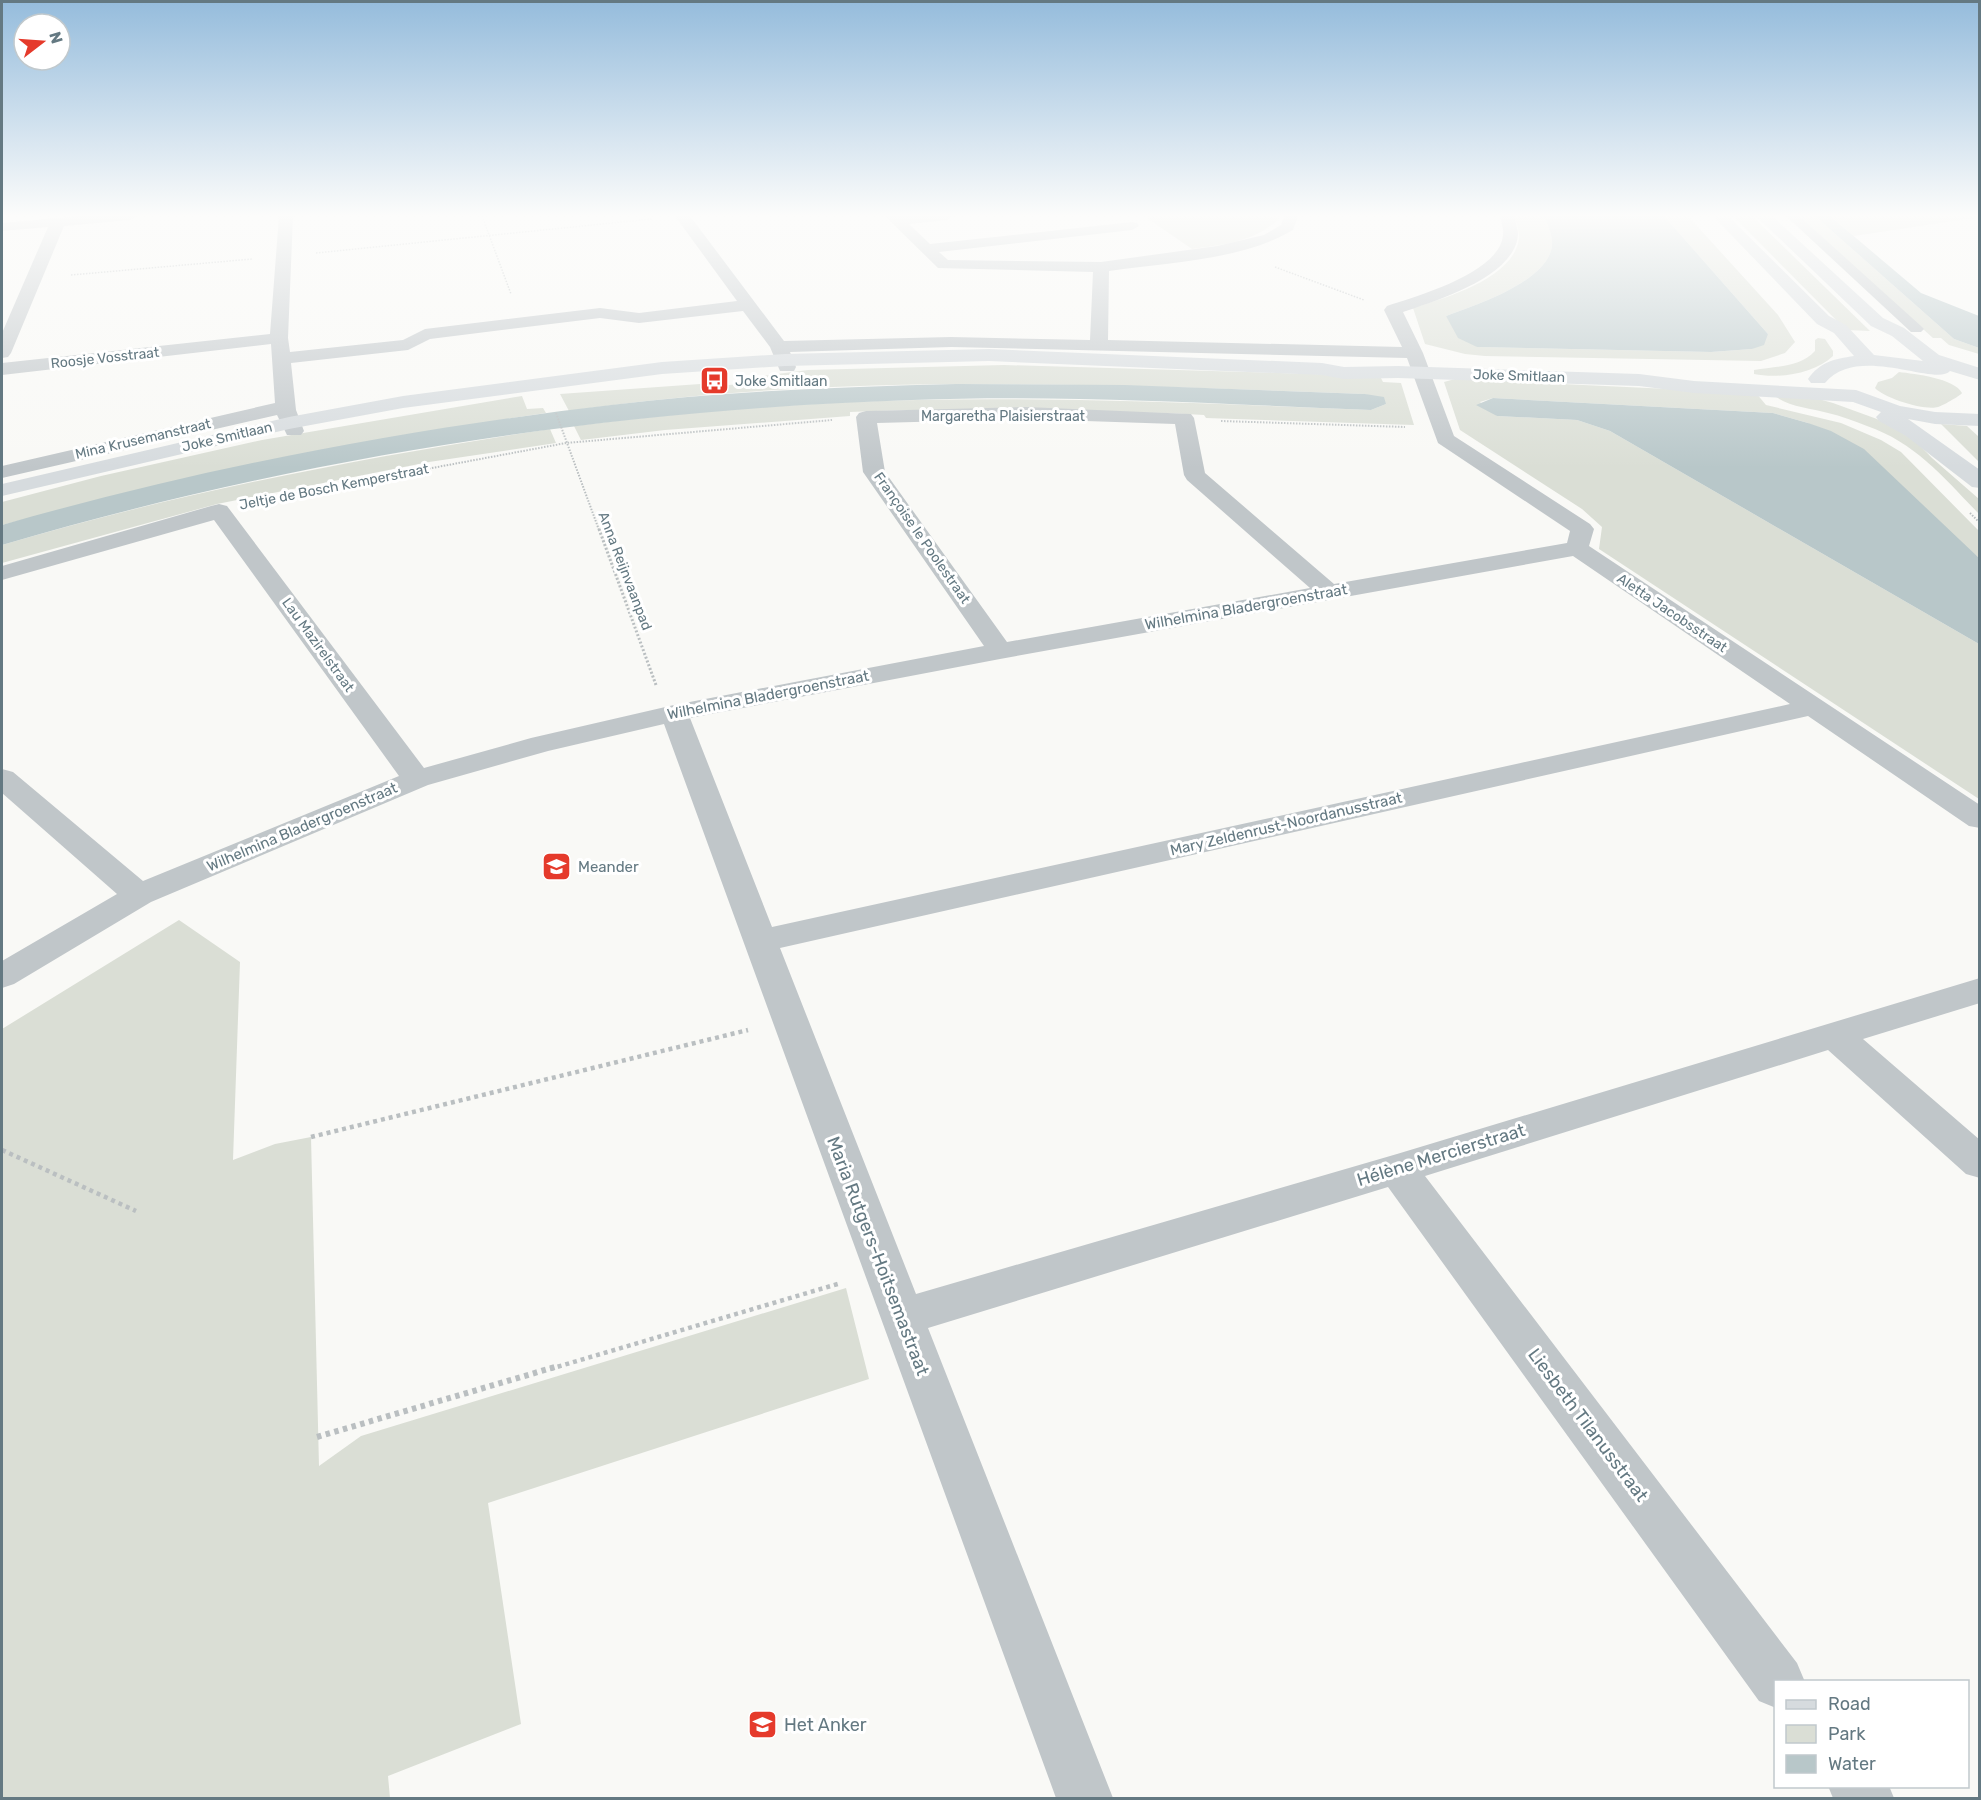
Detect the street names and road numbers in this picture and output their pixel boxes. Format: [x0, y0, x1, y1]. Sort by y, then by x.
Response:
street label: Roosje Vosstraat [50, 344, 161, 372]
street label: Joke Smitlaan [1473, 366, 1565, 386]
street label: Margaretha Plaisierstraat [921, 408, 1086, 425]
street label: Mina Krusemanstraat [74, 415, 213, 463]
street label: Joke Smitlaan [180, 418, 274, 456]
street label: Jeltje de Bosch Kemperstraat [238, 460, 431, 514]
street label: Françoise le Poolestraat [870, 469, 974, 607]
street label: Anna Reijnvaanpad [595, 509, 655, 633]
street label: Aletta Jacobsstraat [1614, 570, 1731, 656]
street label: Wilhelmina Bladergroenstraat [1143, 580, 1349, 634]
street label: Lau Mazirelstraat [278, 595, 358, 696]
street label: Wilhelmina Bladergroenstraat [665, 667, 871, 723]
street label: Wilhelmina Bladergroenstraat [204, 779, 400, 875]
street label: Mary Zeldenrust-Noordanusstraat [1168, 788, 1404, 859]
street label: Hélène Mercierstraat [1354, 1119, 1528, 1191]
street label: Maria Rutgers-Hoitsemastraat [822, 1133, 934, 1379]
street label: Liesbeth Tilanusstraat [1523, 1344, 1653, 1506]

